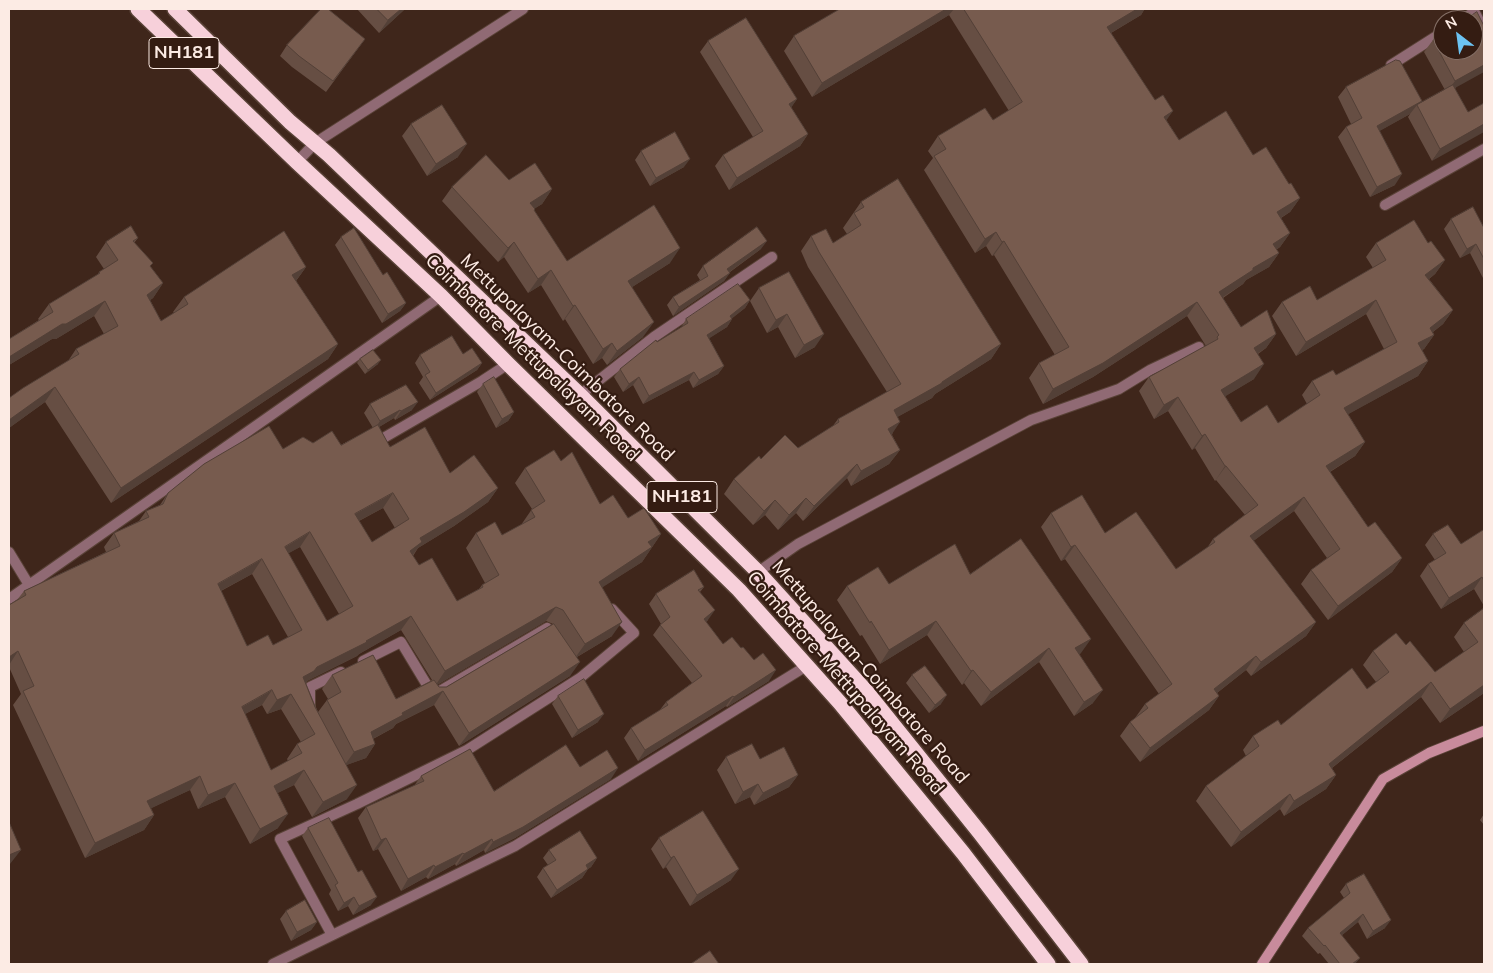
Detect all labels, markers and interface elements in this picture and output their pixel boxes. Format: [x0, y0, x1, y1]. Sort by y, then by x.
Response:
north arrow [1433, 10, 1483, 60]
text: N [1442, 12, 1460, 33]
road number: NH181 [149, 38, 219, 68]
street label: Coimbatore-Mettupalayam Road [420, 249, 644, 467]
street label: Mettupalayam-Coimbatore Road [455, 250, 679, 466]
road number: NH181 [647, 482, 717, 512]
street label: Mettupalayam-Coimbatore Road [767, 556, 973, 788]
street label: Coimbatore-Mettupalayam Road [742, 567, 948, 799]

